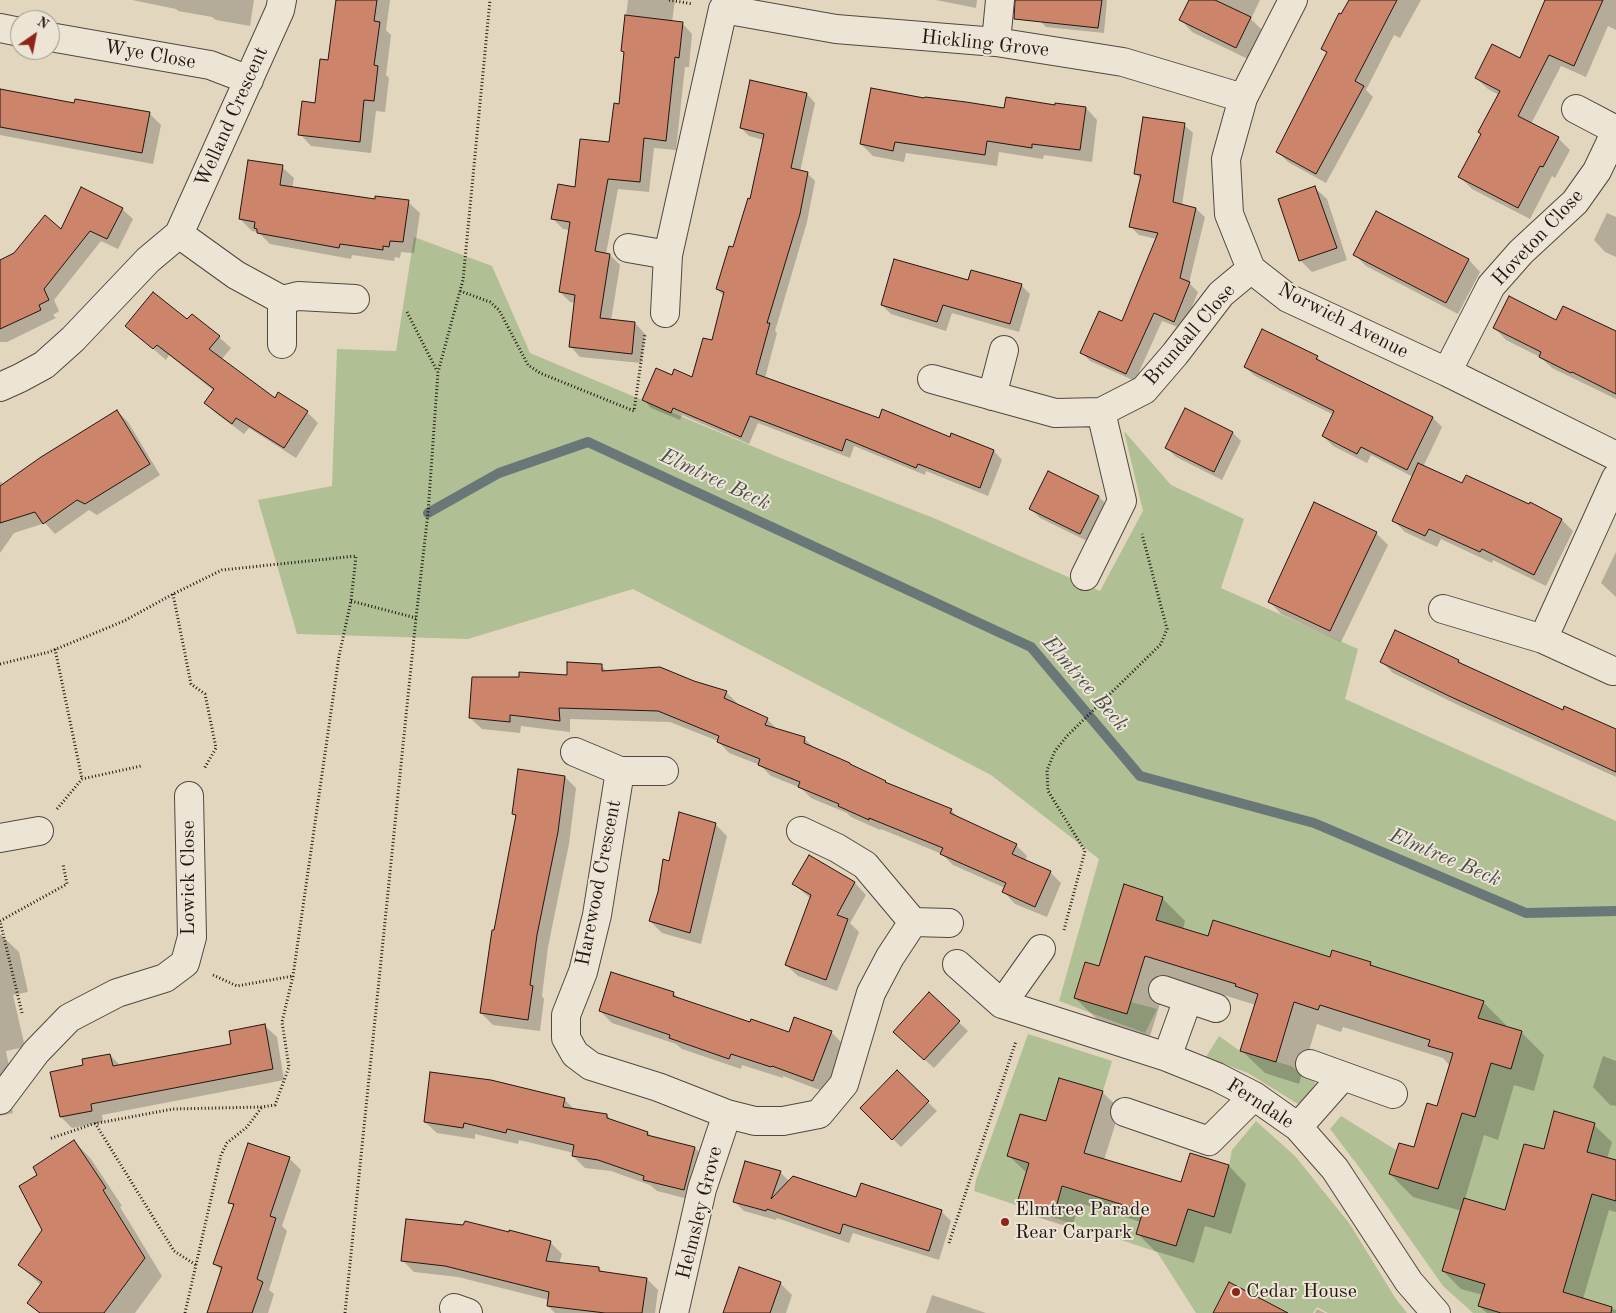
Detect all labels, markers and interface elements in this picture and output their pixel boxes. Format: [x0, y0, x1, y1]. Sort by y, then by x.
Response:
north arrow [10, 10, 60, 60]
text: N [34, 14, 51, 32]
street label: Hickling Grove [920, 25, 1050, 63]
street label: Wye Close [102, 35, 198, 75]
street label: Welland Crescent [190, 43, 274, 191]
street label: Hoveton Close [1487, 185, 1589, 291]
street label: Norwich Avenue [1274, 278, 1412, 364]
street label: Brundall Close [1139, 279, 1241, 391]
water label: Elmtree Beck [656, 443, 774, 517]
water label: Elmtree Beck [1037, 631, 1133, 737]
street label: Harewood Crescent [571, 798, 627, 968]
street label: Lowick Close [177, 820, 201, 936]
water label: Elmtree Beck [1385, 823, 1505, 893]
street label: Ferndale [1222, 1073, 1298, 1135]
street label: Helmsley Grove [672, 1144, 728, 1282]
place label: Elmtree Parade Rear Carpark [1015, 1198, 1150, 1245]
marker: Elmtree Parade Rear Carpark [999, 1216, 1011, 1228]
place label: Cedar House [1246, 1280, 1357, 1304]
marker: Cedar House [1230, 1286, 1242, 1298]

